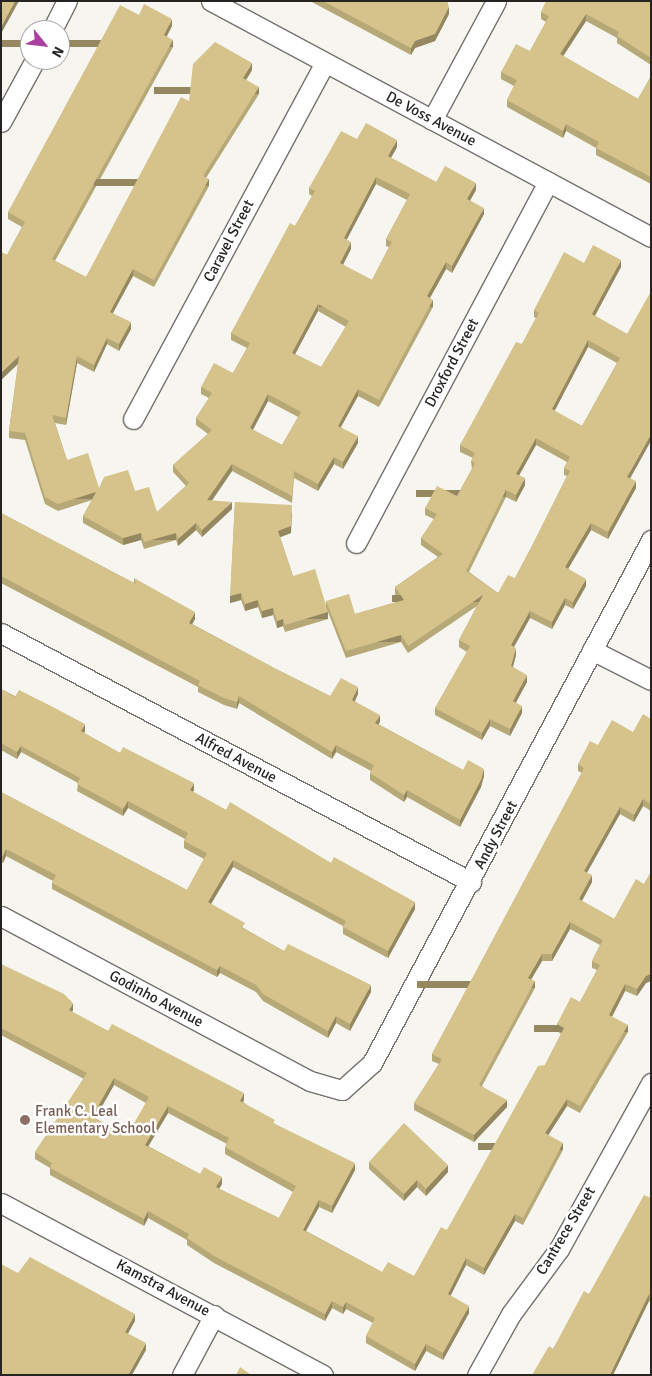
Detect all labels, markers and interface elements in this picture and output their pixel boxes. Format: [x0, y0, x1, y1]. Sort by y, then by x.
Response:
north arrow [20, 20, 70, 70]
text: N [48, 44, 67, 60]
street label: De Voss Avenue [383, 88, 479, 150]
street label: Caravel Street [200, 197, 258, 285]
street label: Droxford Street [421, 316, 483, 410]
street label: Alfred Avenue [192, 729, 280, 787]
street label: Andy Street [471, 798, 521, 872]
street label: Godinho Avenue [106, 967, 206, 1031]
place label: Frank C. Leal Elementary School [35, 1102, 156, 1137]
marker: Frank C. Leal Elementary School [19, 1114, 31, 1126]
street label: Cantrece Street [533, 1184, 599, 1278]
street label: Kamstra Avenue [113, 1256, 213, 1320]

